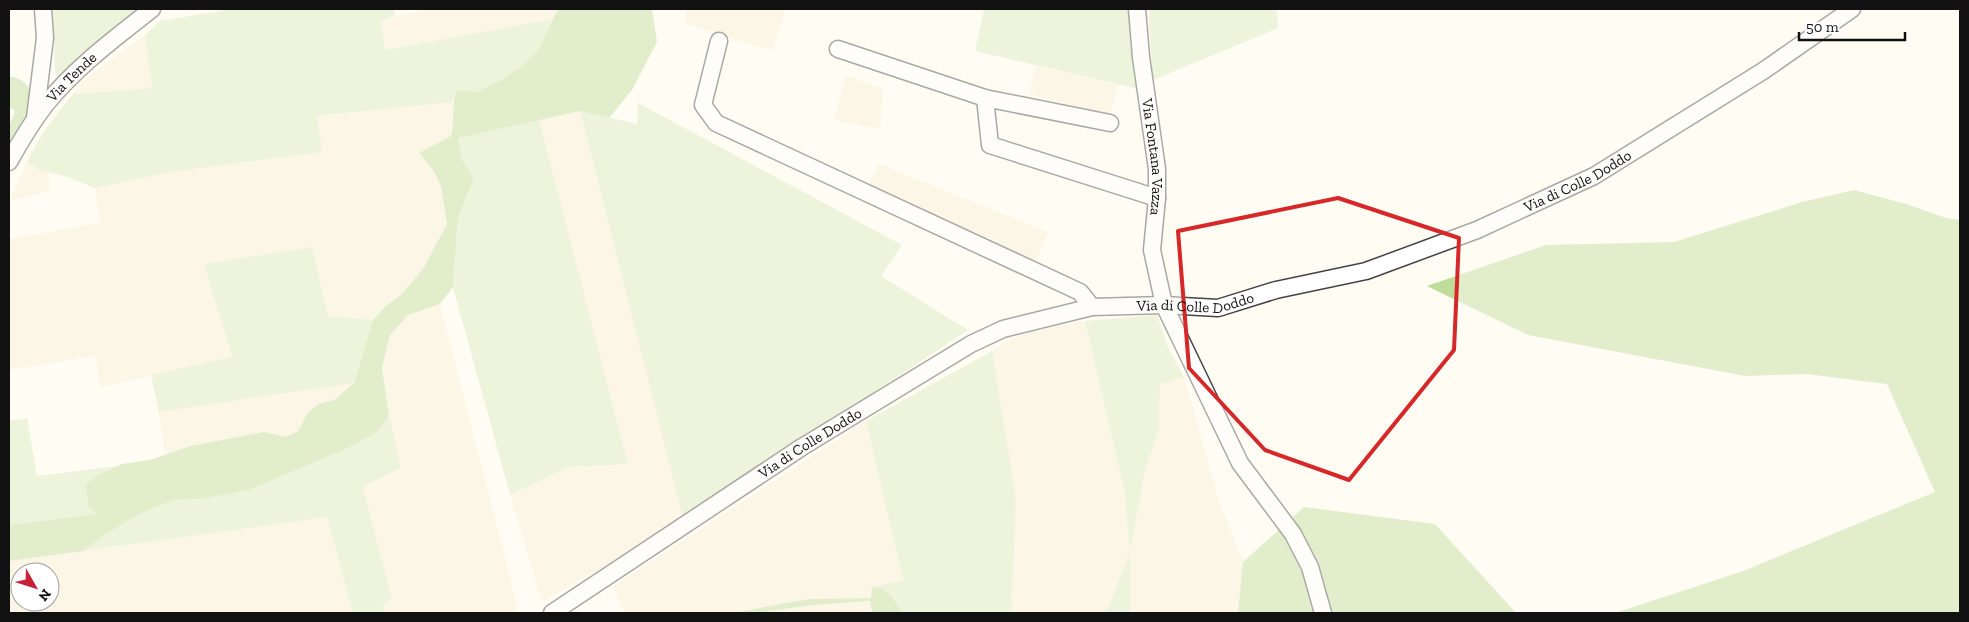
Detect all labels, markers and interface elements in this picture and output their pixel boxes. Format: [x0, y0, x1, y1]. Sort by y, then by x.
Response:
scale bar [1799, 10, 1905, 42]
text: 50 m [1806, 18, 1839, 36]
street label: Via Tende [42, 48, 100, 106]
street label: Via Fontana Vazza [1138, 96, 1166, 216]
street label: Via di Colle Doddo [1520, 146, 1635, 217]
street label: Via di Colle Doddo [1135, 288, 1256, 317]
street label: Via di Colle Doddo [754, 404, 865, 483]
north arrow [10, 562, 60, 612]
text: N [35, 585, 55, 605]

